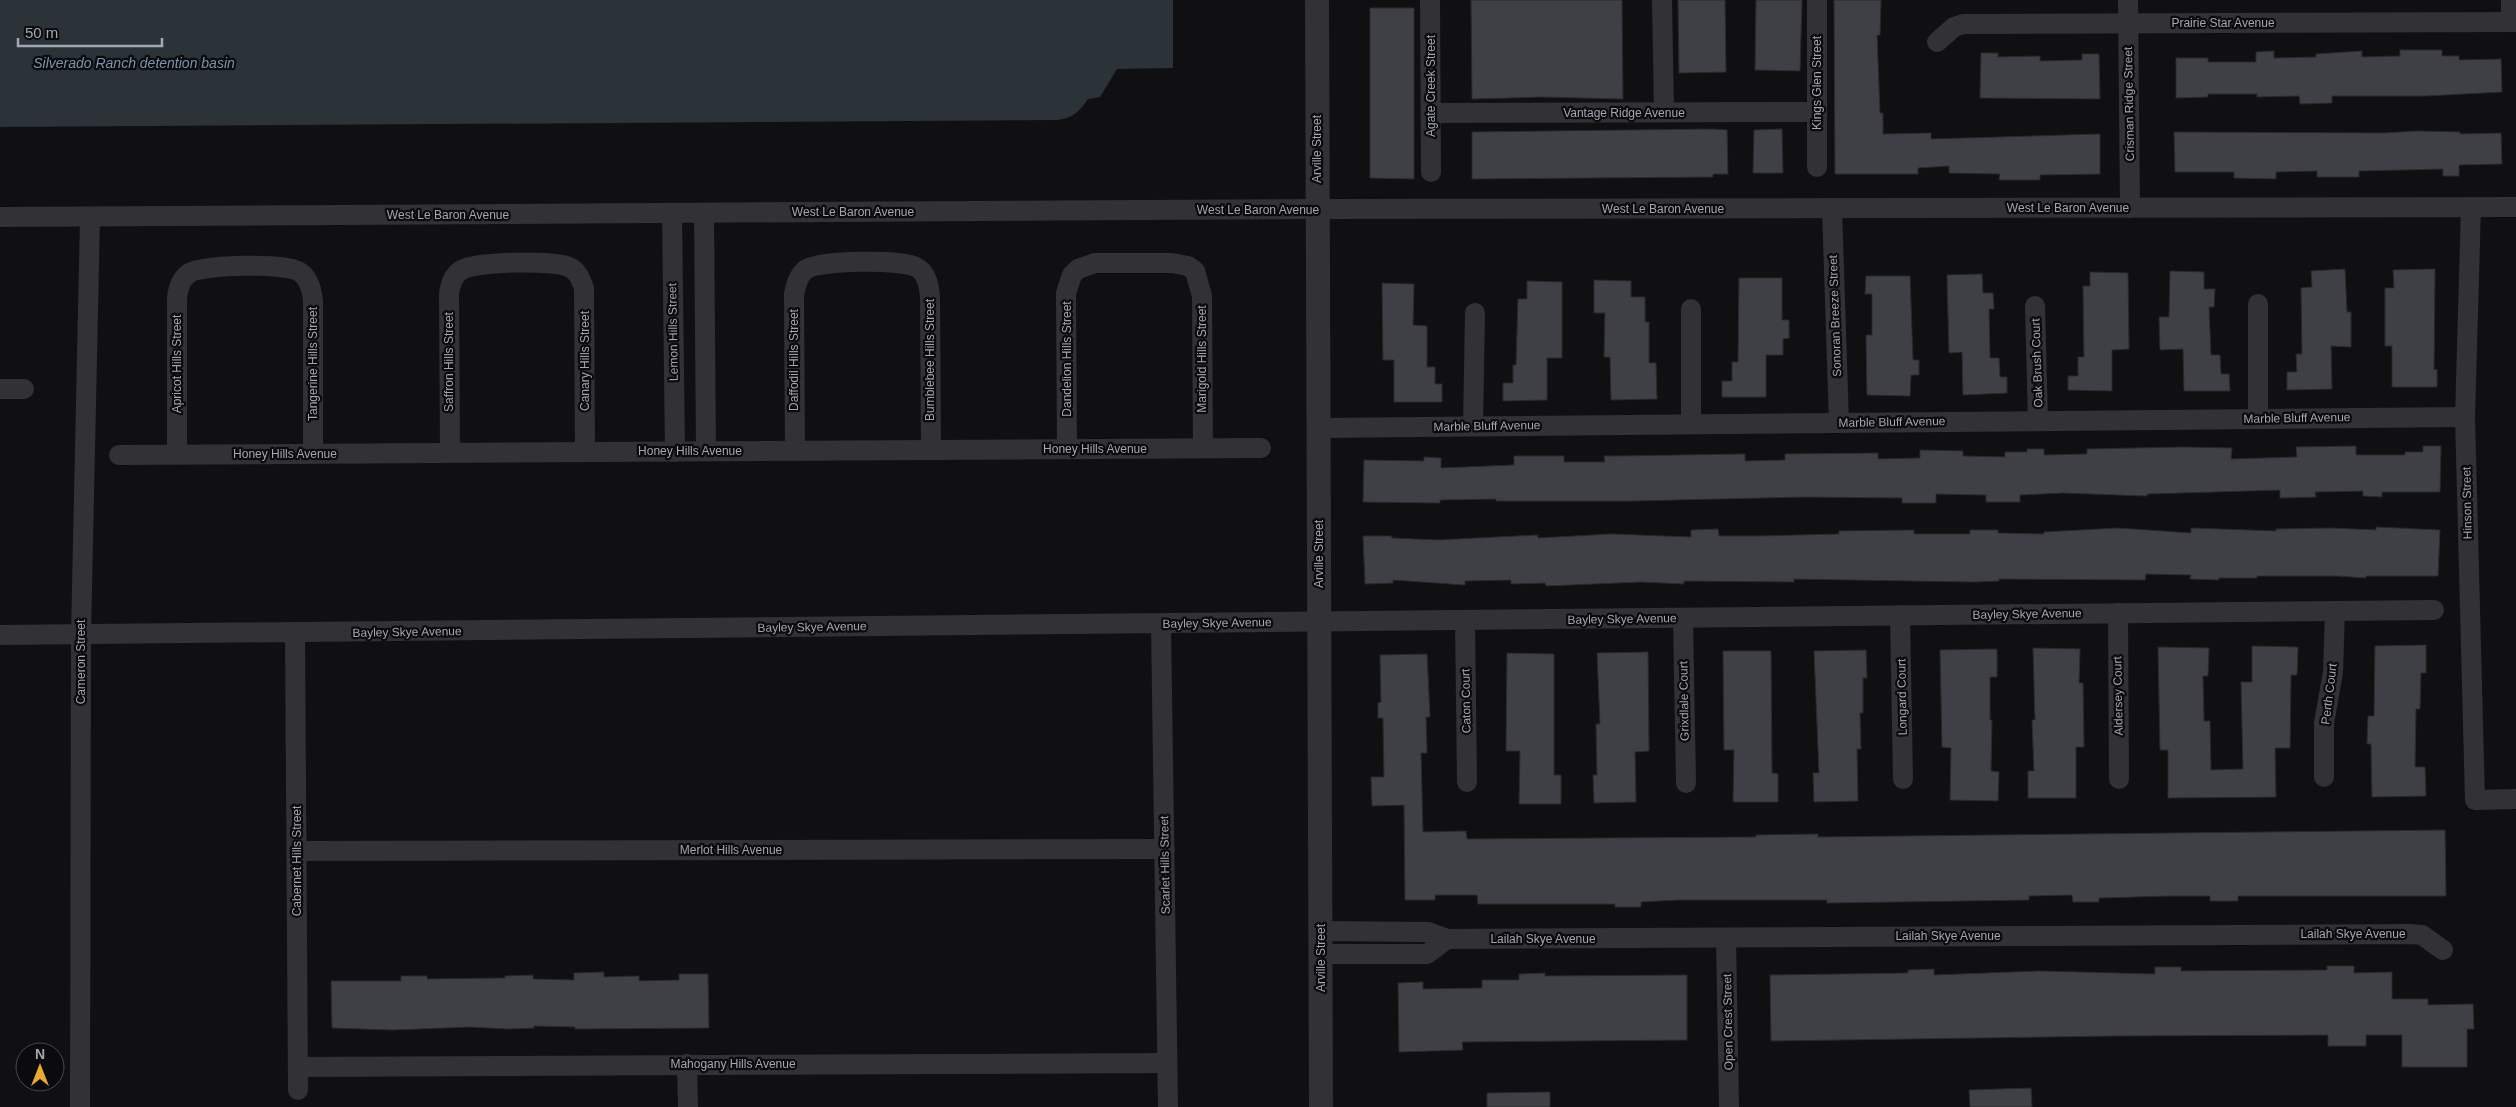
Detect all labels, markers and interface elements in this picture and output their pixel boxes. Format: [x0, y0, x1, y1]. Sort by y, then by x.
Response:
scale bar [18, 15, 161, 47]
street label: Prairie Star Avenue [2171, 16, 2275, 30]
text: 50 m [25, 24, 58, 41]
street label: Agate Creek Street [1424, 34, 1438, 137]
street label: Kings Glen Street [1810, 35, 1824, 130]
street label: Crisman Ridge Street [2121, 46, 2137, 161]
water label: Silverado Ranch detention basin [33, 55, 235, 71]
street label: Vantage Ridge Avenue [1563, 106, 1685, 120]
street label: Arville Street [1310, 114, 1324, 183]
street label: West Le Baron Avenue [2007, 201, 2129, 215]
street label: West Le Baron Avenue [1602, 202, 1724, 216]
street label: West Le Baron Avenue [1197, 203, 1319, 217]
street label: West Le Baron Avenue [792, 205, 914, 219]
street label: West Le Baron Avenue [387, 208, 509, 222]
street label: Sonoran Breeze Street [1826, 254, 1844, 377]
street label: Lemon Hills Street [665, 282, 681, 381]
street label: Bumblebee Hills Street [923, 298, 937, 421]
street label: Dandelion Hills Street [1060, 301, 1074, 417]
street label: Marigold Hills Street [1195, 305, 1209, 413]
street label: Tangerine Hills Street [306, 306, 320, 421]
street label: Daffodil Hills Street [787, 308, 801, 411]
street label: Canary Hills Street [578, 310, 592, 411]
street label: Saffron Hills Street [442, 311, 456, 412]
street label: Apricot Hills Street [170, 314, 184, 413]
street label: Oak Brush Court [2028, 317, 2046, 408]
street label: Marble Bluff Avenue [2243, 410, 2351, 426]
street label: Marble Bluff Avenue [1838, 414, 1946, 430]
street label: Marble Bluff Avenue [1433, 418, 1541, 434]
street label: Honey Hills Avenue [1043, 442, 1147, 456]
street label: Honey Hills Avenue [638, 444, 742, 458]
street label: Honey Hills Avenue [233, 447, 337, 461]
street label: Hinson Street [2459, 466, 2475, 539]
street label: Arville Street [1312, 519, 1326, 588]
street label: Bayley Skye Avenue [1972, 606, 2082, 622]
street label: Bayley Skye Avenue [1567, 611, 1677, 627]
street label: Bayley Skye Avenue [1162, 615, 1272, 631]
street label: Cameron Street [74, 619, 88, 704]
street label: Bayley Skye Avenue [757, 619, 867, 635]
street label: Bayley Skye Avenue [352, 624, 462, 640]
street label: Aldersey Court [2110, 656, 2126, 736]
street label: Longard Court [1894, 658, 1910, 735]
street label: Grixdlale Court [1676, 660, 1692, 741]
street label: Perth Court [2318, 662, 2340, 725]
street label: Caton Court [1458, 668, 1474, 733]
street label: Cabernet Hills Street [290, 805, 304, 916]
street label: Scarlet Hills Street [1157, 815, 1173, 914]
street label: Merlot Hills Avenue [680, 843, 783, 857]
street label: Arville Street [1314, 923, 1328, 992]
street label: Lailah Skye Avenue [2300, 927, 2406, 941]
street label: Lailah Skye Avenue [1895, 929, 2001, 943]
street label: Lailah Skye Avenue [1490, 932, 1596, 946]
street label: Open Crest Street [1720, 973, 1736, 1070]
north arrow [15, 1042, 65, 1092]
text: N [35, 1046, 45, 1062]
street label: Mahogany Hills Avenue [670, 1057, 796, 1071]

